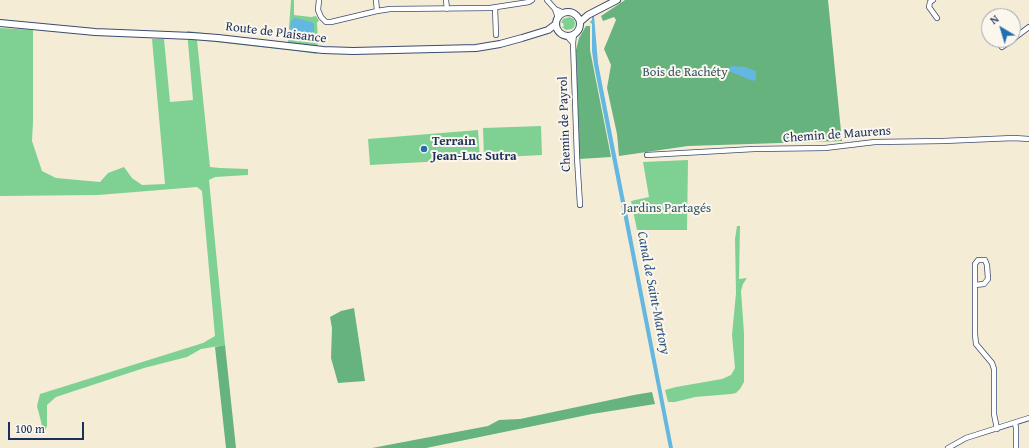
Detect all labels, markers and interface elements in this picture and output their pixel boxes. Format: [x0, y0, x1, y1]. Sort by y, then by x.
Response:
north arrow [981, 8, 1021, 48]
text: N [986, 11, 1002, 28]
street label: Route de Plaisance [225, 19, 327, 47]
park label: Bois de Rachéty [642, 65, 728, 81]
street label: Chemin de Payrol [556, 76, 574, 172]
street label: Chemin de Maurens [782, 123, 892, 147]
place label: Terrain Jean-Luc Sutra [432, 134, 517, 165]
marker: Terrain Jean-Luc Sutra [419, 144, 429, 154]
park label: Jardins Partagés [623, 201, 711, 217]
water label: Canal de Saint-Martory [633, 230, 673, 356]
scale bar [10, 414, 86, 440]
text: 100 m [15, 420, 45, 437]

